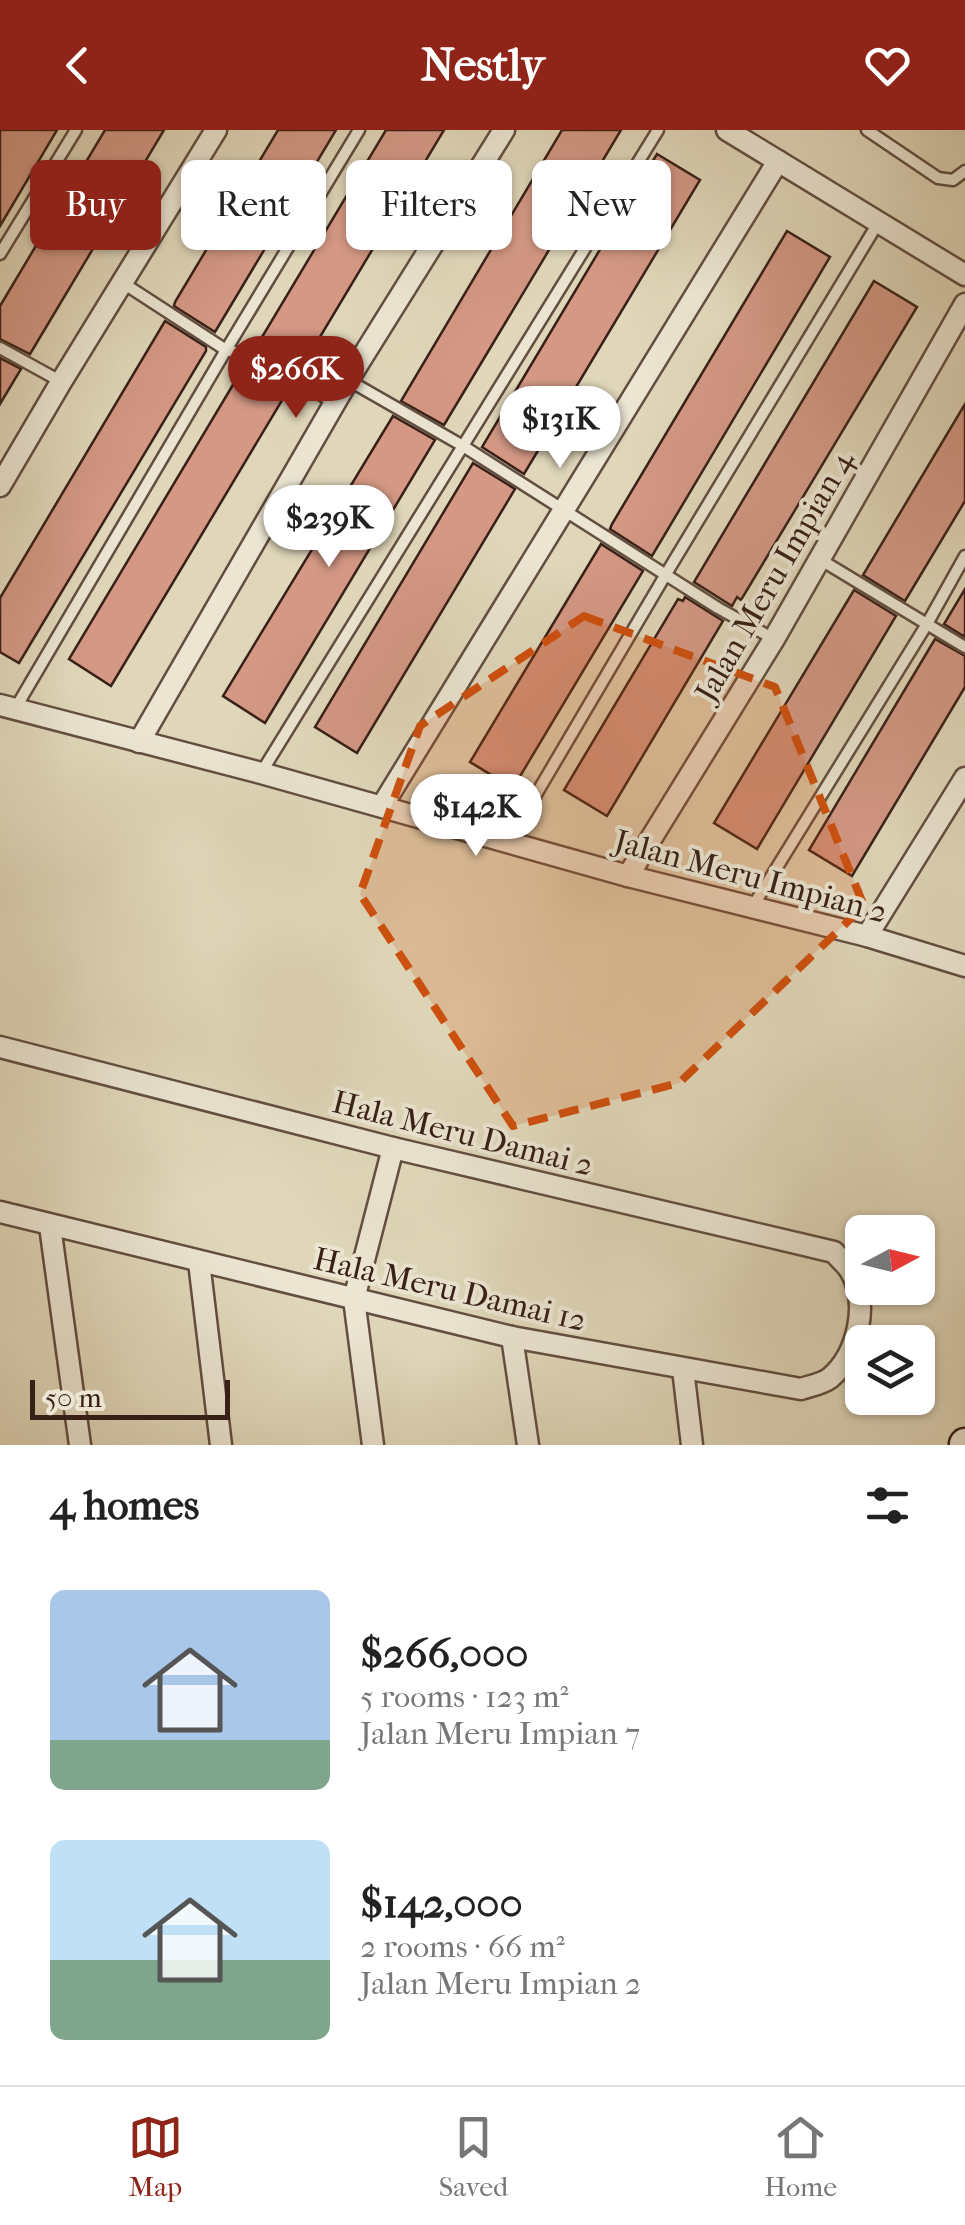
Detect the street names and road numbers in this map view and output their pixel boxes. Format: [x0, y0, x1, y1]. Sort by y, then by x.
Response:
street label: Jalan Meru Impian 4 [686, 443, 862, 711]
street label: Jalan Meru Impian 2 [607, 821, 891, 931]
street label: Hala Meru Damai 2 [329, 1083, 597, 1184]
street label: Hala Meru Damai 12 [310, 1240, 590, 1339]

